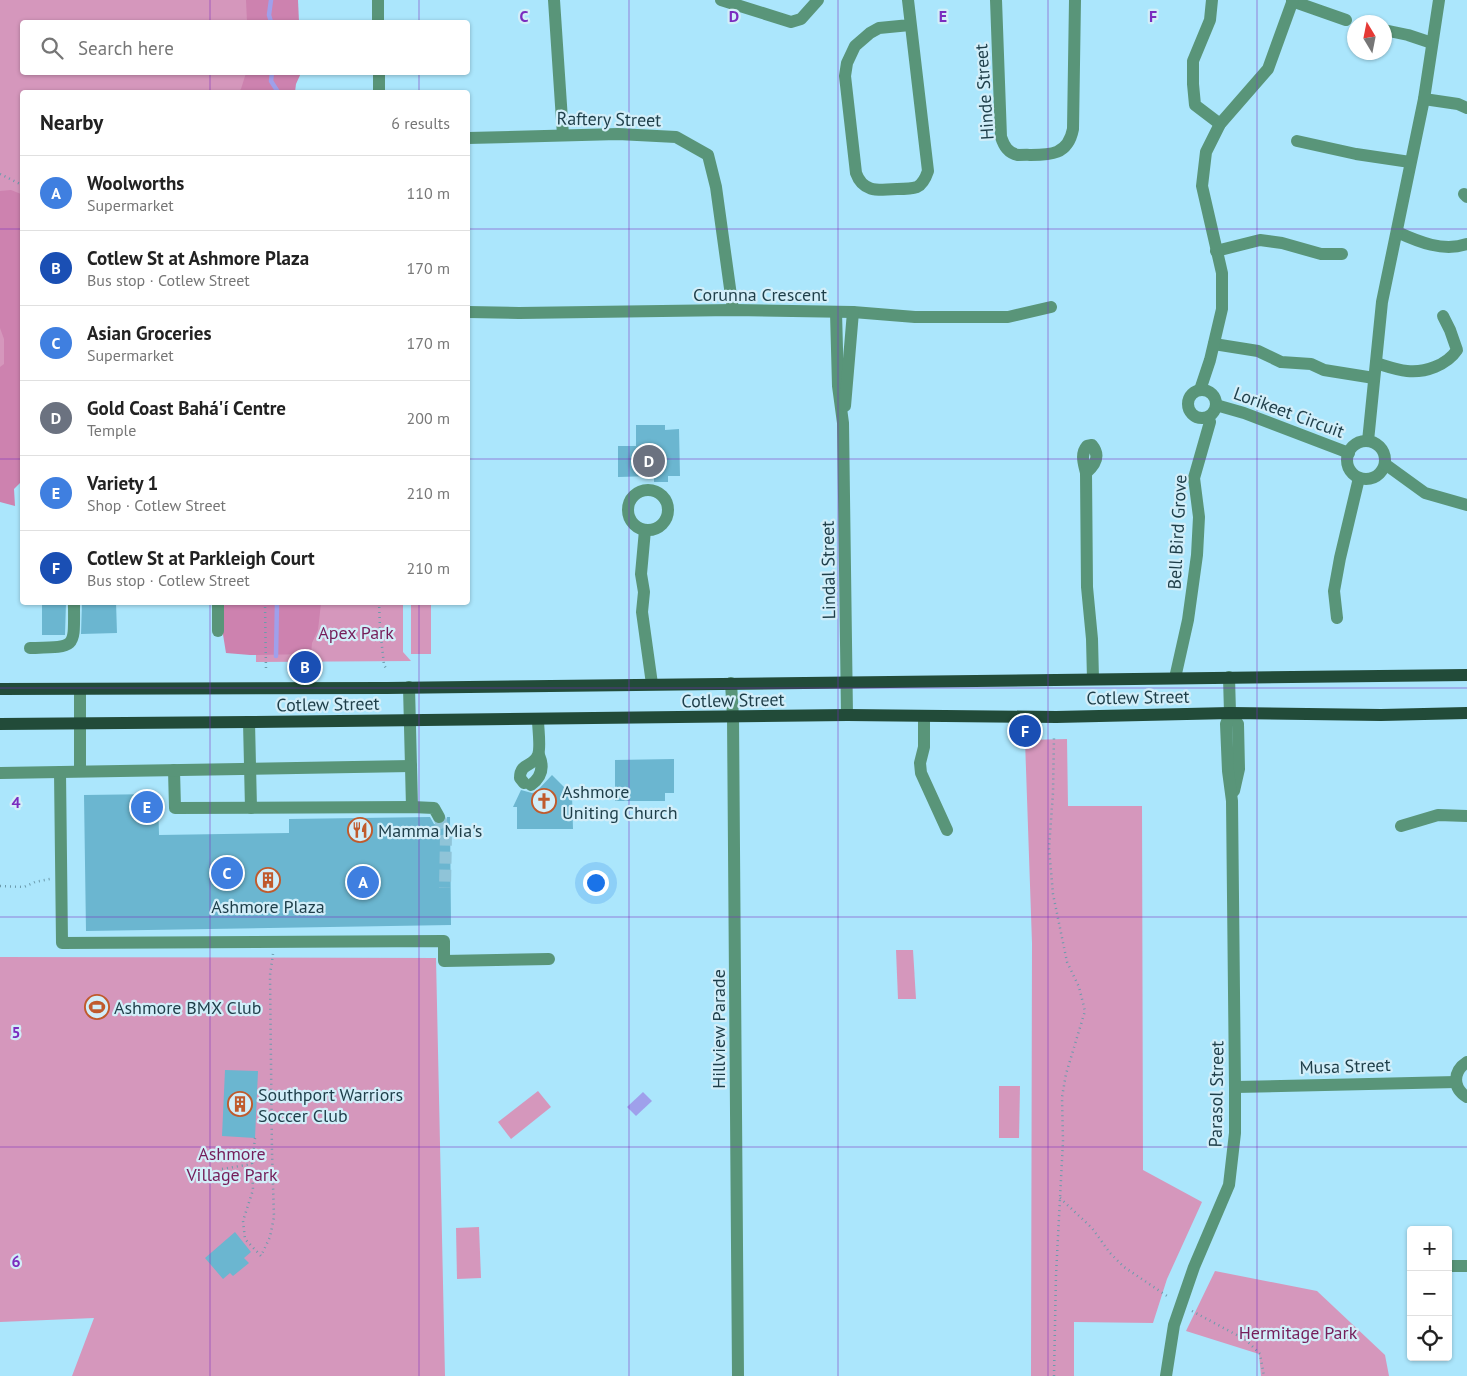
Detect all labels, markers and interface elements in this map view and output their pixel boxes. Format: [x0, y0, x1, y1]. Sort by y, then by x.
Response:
text: C [520, 6, 529, 26]
text: D [729, 6, 739, 26]
text: E [939, 6, 947, 26]
text: F [1149, 6, 1157, 26]
north arrow [1347, 15, 1392, 60]
search box [20, 20, 470, 75]
icon: search [38, 34, 66, 62]
text: Search here [78, 36, 174, 60]
street label: Hinde Street [969, 43, 999, 141]
street label: Raftery Street [557, 107, 661, 131]
text: Nearby [40, 109, 103, 136]
text: 6 results [391, 113, 450, 133]
text: Woolworths [87, 171, 184, 195]
text: A [51, 183, 61, 203]
text: 110 m [407, 183, 450, 203]
text: Supermarket [87, 195, 174, 215]
text: Cotlew St at Ashmore Plaza [87, 246, 309, 270]
text: B [51, 258, 61, 278]
text: 170 m [407, 258, 450, 278]
text: Bus stop · Cotlew Street [87, 270, 250, 290]
street label: Corunna Crescent [693, 283, 827, 306]
text: Asian Groceries [87, 321, 211, 345]
text: C [52, 333, 60, 353]
text: 170 m [407, 333, 450, 353]
text: Supermarket [87, 345, 174, 365]
street label: Lorikeet Circuit [1230, 381, 1348, 443]
text: Gold Coast Bahá'í Centre [87, 396, 286, 420]
text: D [51, 408, 61, 428]
text: 200 m [407, 408, 450, 428]
text: Temple [87, 420, 136, 440]
pin: D [633, 442, 665, 480]
text: Variety 1 [87, 471, 158, 495]
street label: Bell Bird Grove [1163, 474, 1191, 590]
text: E [52, 483, 60, 503]
text: 210 m [407, 483, 450, 503]
text: Shop · Cotlew Street [87, 495, 226, 515]
street label: Lindal Street [816, 520, 840, 620]
text: Cotlew St at Parkleigh Court [87, 546, 315, 570]
text: F [52, 558, 60, 578]
text: 210 m [407, 558, 450, 578]
text: Bus stop · Cotlew Street [87, 570, 250, 590]
park label: Apex Park [318, 621, 394, 644]
pin: B [289, 648, 321, 686]
street label: Cotlew Street [1086, 685, 1190, 709]
street label: Cotlew Street [681, 688, 785, 712]
street label: Cotlew Street [276, 692, 380, 716]
pin: F [1009, 712, 1041, 750]
place label: Ashmore Uniting Church [562, 780, 678, 824]
pin: E [131, 788, 163, 826]
church icon: Ashmore Uniting Church [531, 788, 557, 814]
text: 4 [11, 792, 21, 812]
restaurant icon: Mamma Mia's [347, 817, 373, 843]
place label: Mamma Mia's [378, 819, 482, 842]
pin: C [211, 854, 243, 892]
pin: A [347, 863, 379, 901]
building icon: Ashmore Plaza [255, 867, 281, 893]
your location [583, 870, 609, 896]
place label: Ashmore Plaza [211, 895, 325, 918]
street label: Hillview Parade [707, 969, 730, 1089]
sports icon: Ashmore BMX Club [84, 994, 110, 1020]
place label: Ashmore BMX Club [114, 996, 261, 1019]
text: 5 [11, 1022, 21, 1042]
street label: Parasol Street [1204, 1040, 1228, 1148]
street label: Musa Street [1299, 1053, 1391, 1079]
place label: Southport Warriors Soccer Club [258, 1083, 403, 1127]
building icon: Southport Warriors Soccer Club [227, 1091, 253, 1117]
park label: Ashmore Village Park [185, 1142, 278, 1186]
map controls [1407, 1226, 1452, 1361]
button: + [1407, 1226, 1452, 1271]
text: 6 [11, 1251, 21, 1271]
button: − [1407, 1271, 1452, 1316]
button: locate [1407, 1316, 1452, 1361]
park label: Hermitage Park [1239, 1321, 1358, 1344]

